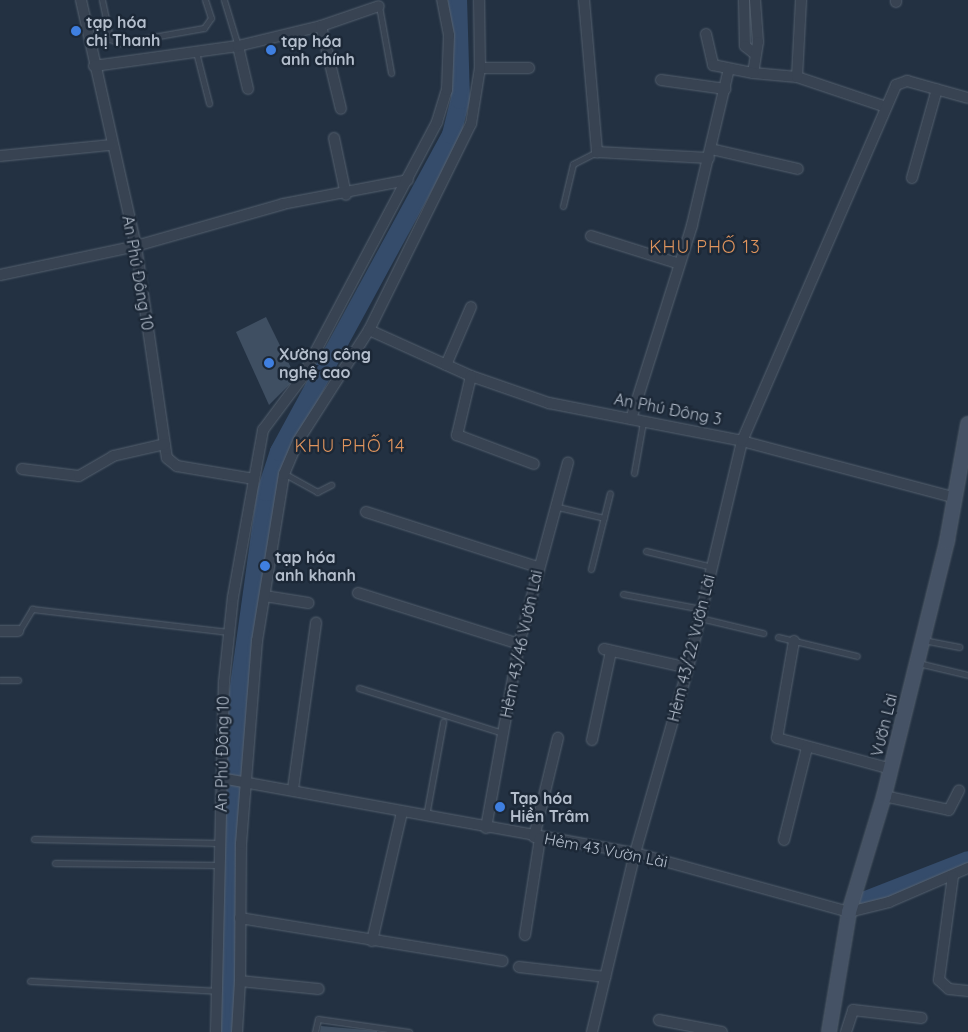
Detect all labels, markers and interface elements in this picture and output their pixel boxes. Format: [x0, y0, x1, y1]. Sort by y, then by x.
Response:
place label: tạp hóa chị Thanh [86, 12, 160, 50]
marker: tạp hóa chị Thanh [70, 25, 82, 37]
place label: tạp hóa anh chính [281, 31, 355, 69]
marker: tạp hóa anh chính [265, 44, 277, 56]
street label: An Phú Đông 10 [118, 214, 158, 332]
district label: KHU PHỐ 13 [648, 236, 762, 258]
place label: Xường công nghệ cao [279, 344, 371, 382]
marker: Xường công nghệ cao [263, 357, 275, 369]
street label: An Phú Đông 3 [613, 389, 723, 429]
district label: KHU PHỐ 14 [293, 435, 407, 457]
place label: tạp hóa anh khanh [275, 547, 356, 585]
marker: tạp hóa anh khanh [259, 560, 271, 572]
street label: Hẻm 43/46 Vườn Lài [496, 568, 546, 720]
street label: Hẻm 43/22 Vườn Lài [663, 572, 719, 724]
street label: Vườn Lài [867, 691, 901, 759]
street label: An Phú Đông 10 [211, 696, 233, 812]
place label: Tạp hóa Hiền Trâm [510, 788, 589, 826]
marker: Tạp hóa Hiền Trâm [494, 801, 506, 813]
street label: Hẻm 43 Vườn Lài [543, 829, 669, 871]

